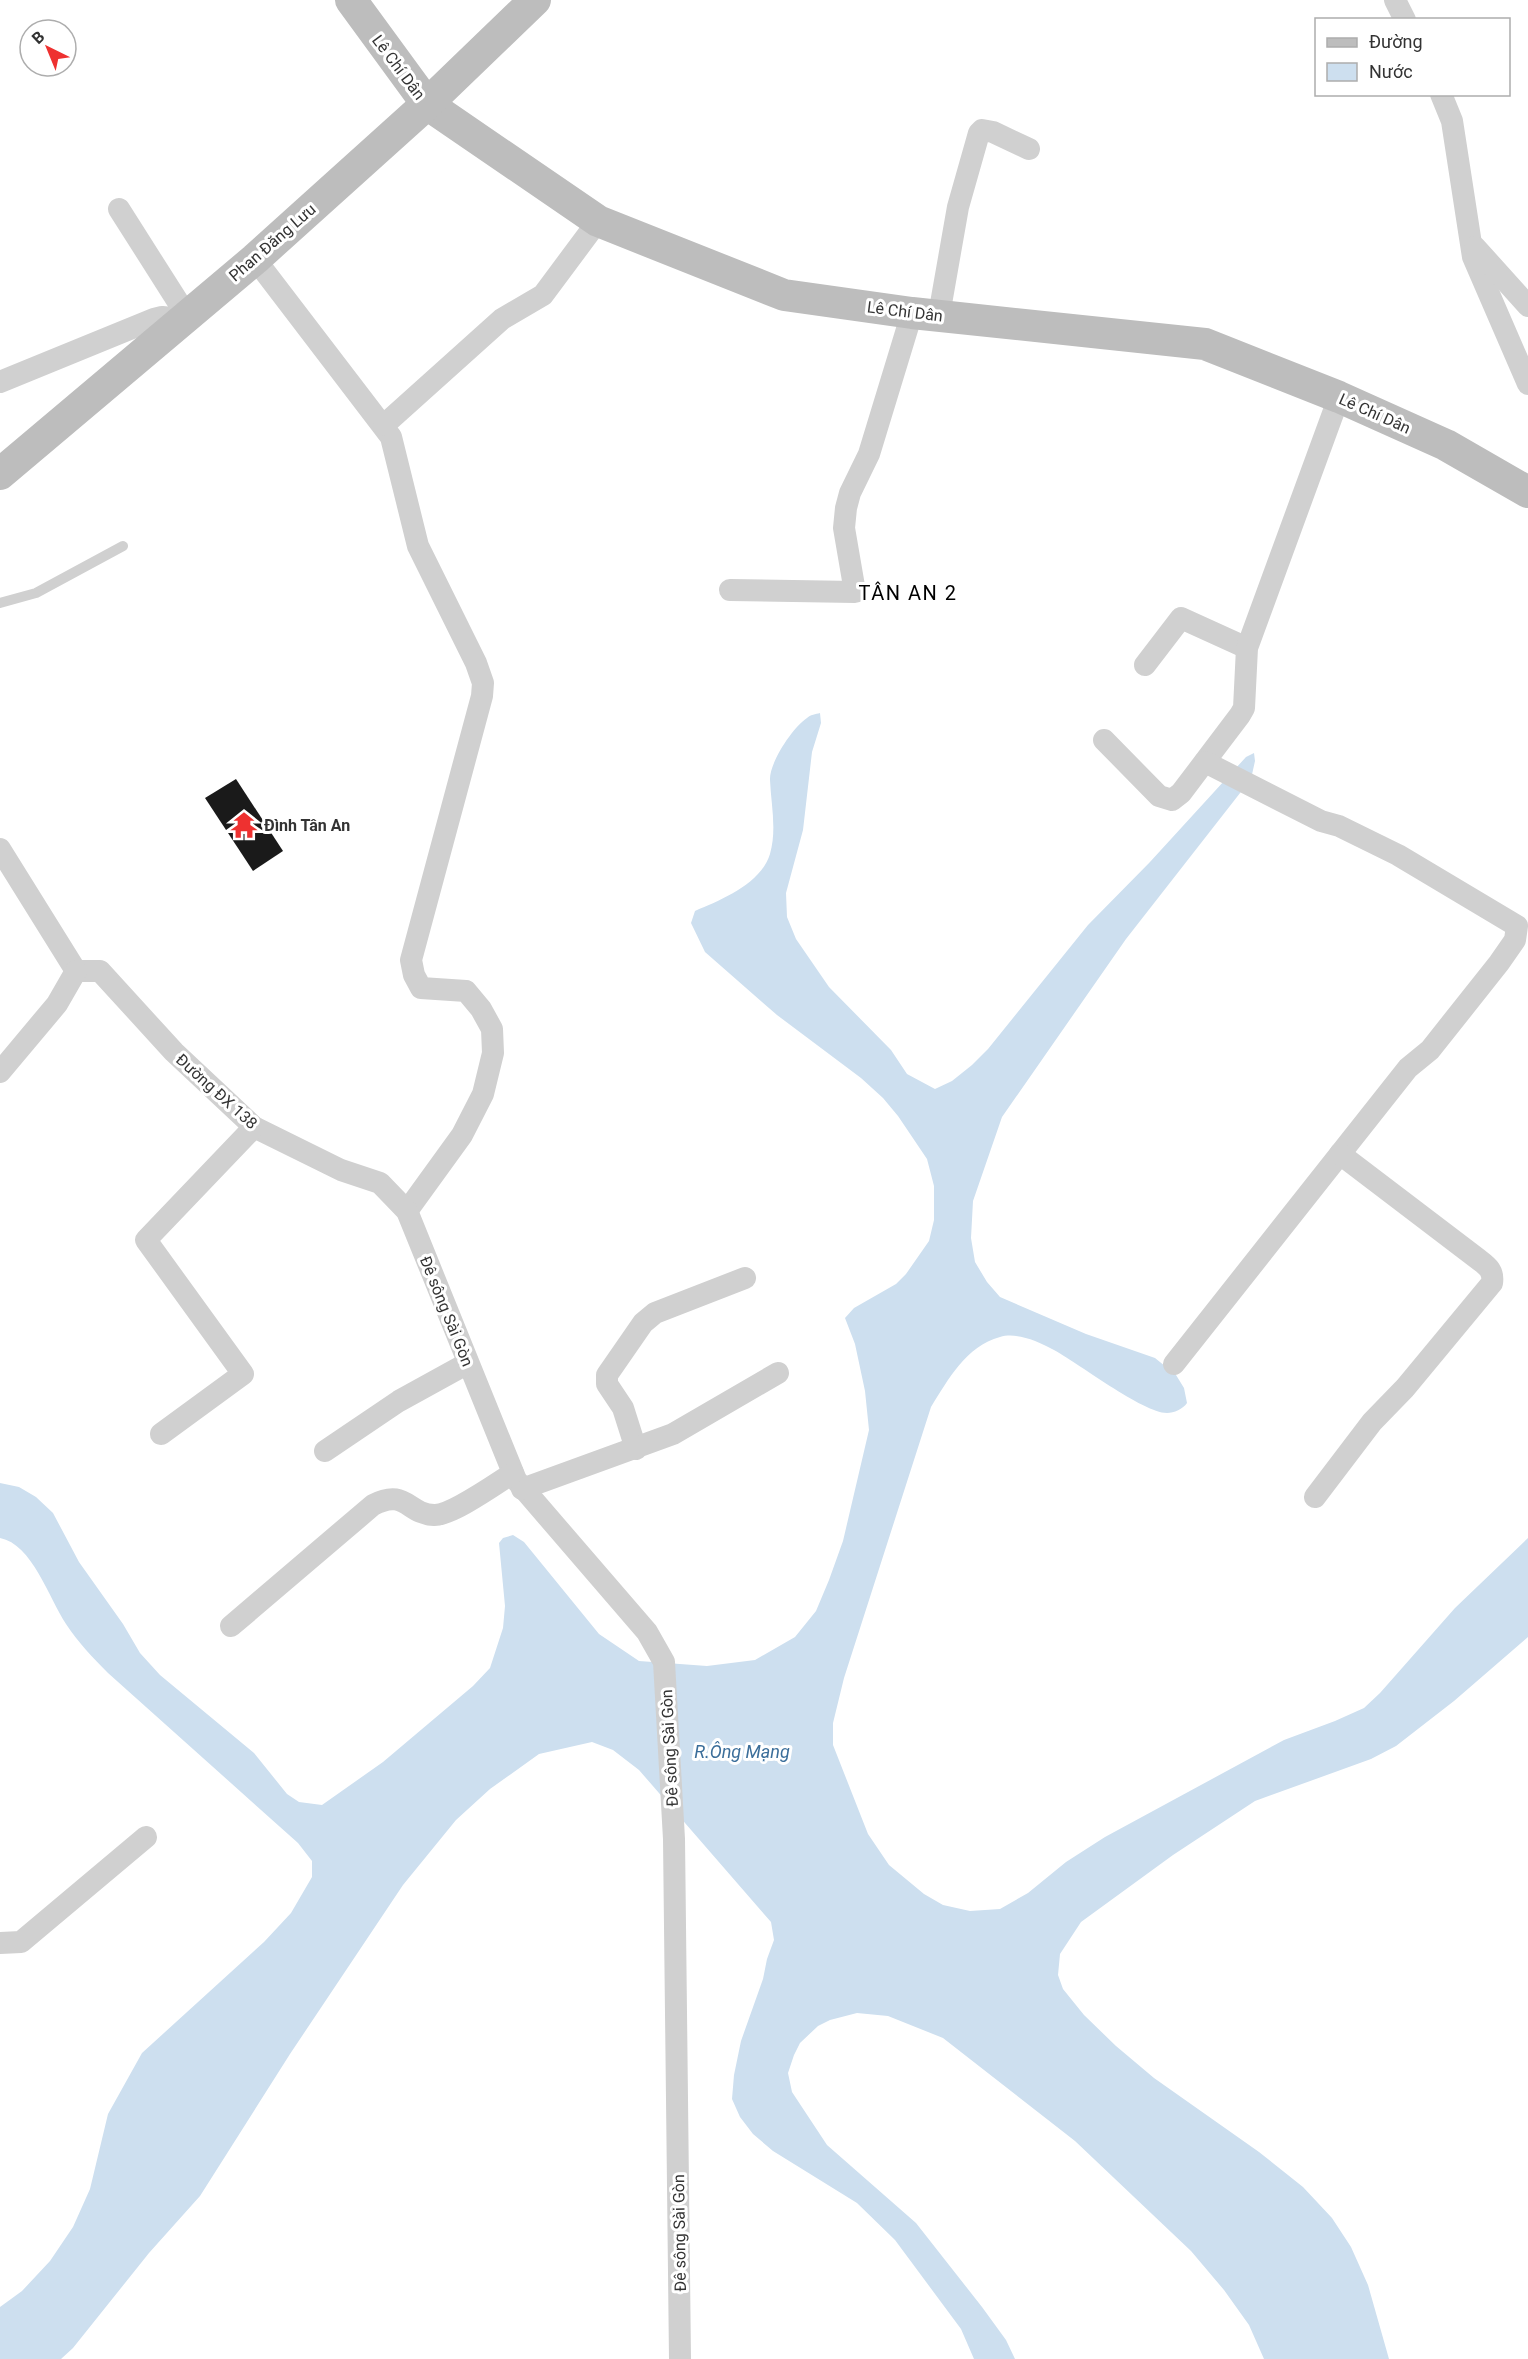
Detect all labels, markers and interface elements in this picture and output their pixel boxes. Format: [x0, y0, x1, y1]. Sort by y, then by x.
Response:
north arrow [18, 18, 78, 78]
legend [1315, 18, 1510, 96]
text: B [28, 27, 48, 48]
street label: Lê Chí Dân [368, 31, 429, 103]
text: Đường [1369, 31, 1423, 52]
text: Nước [1369, 61, 1413, 82]
street label: Phan Đăng Lưu [225, 200, 320, 285]
street label: Lê Chí Dân [866, 297, 944, 326]
street label: Lê Chí Dân [1336, 389, 1413, 438]
district label: TÂN AN 2 [859, 581, 957, 605]
temple icon: Đình Tân An [229, 810, 259, 840]
place label: Đình Tân An [264, 816, 350, 835]
street label: Đường ĐX 138 [172, 1050, 261, 1133]
street label: Đê sông Sài Gòn [416, 1253, 477, 1369]
street label: Đê sông Sài Gòn [657, 1689, 682, 1807]
water label: R.Ông Mạng [694, 1741, 790, 1762]
street label: Đê sông Sài Gòn [669, 2174, 690, 2292]

